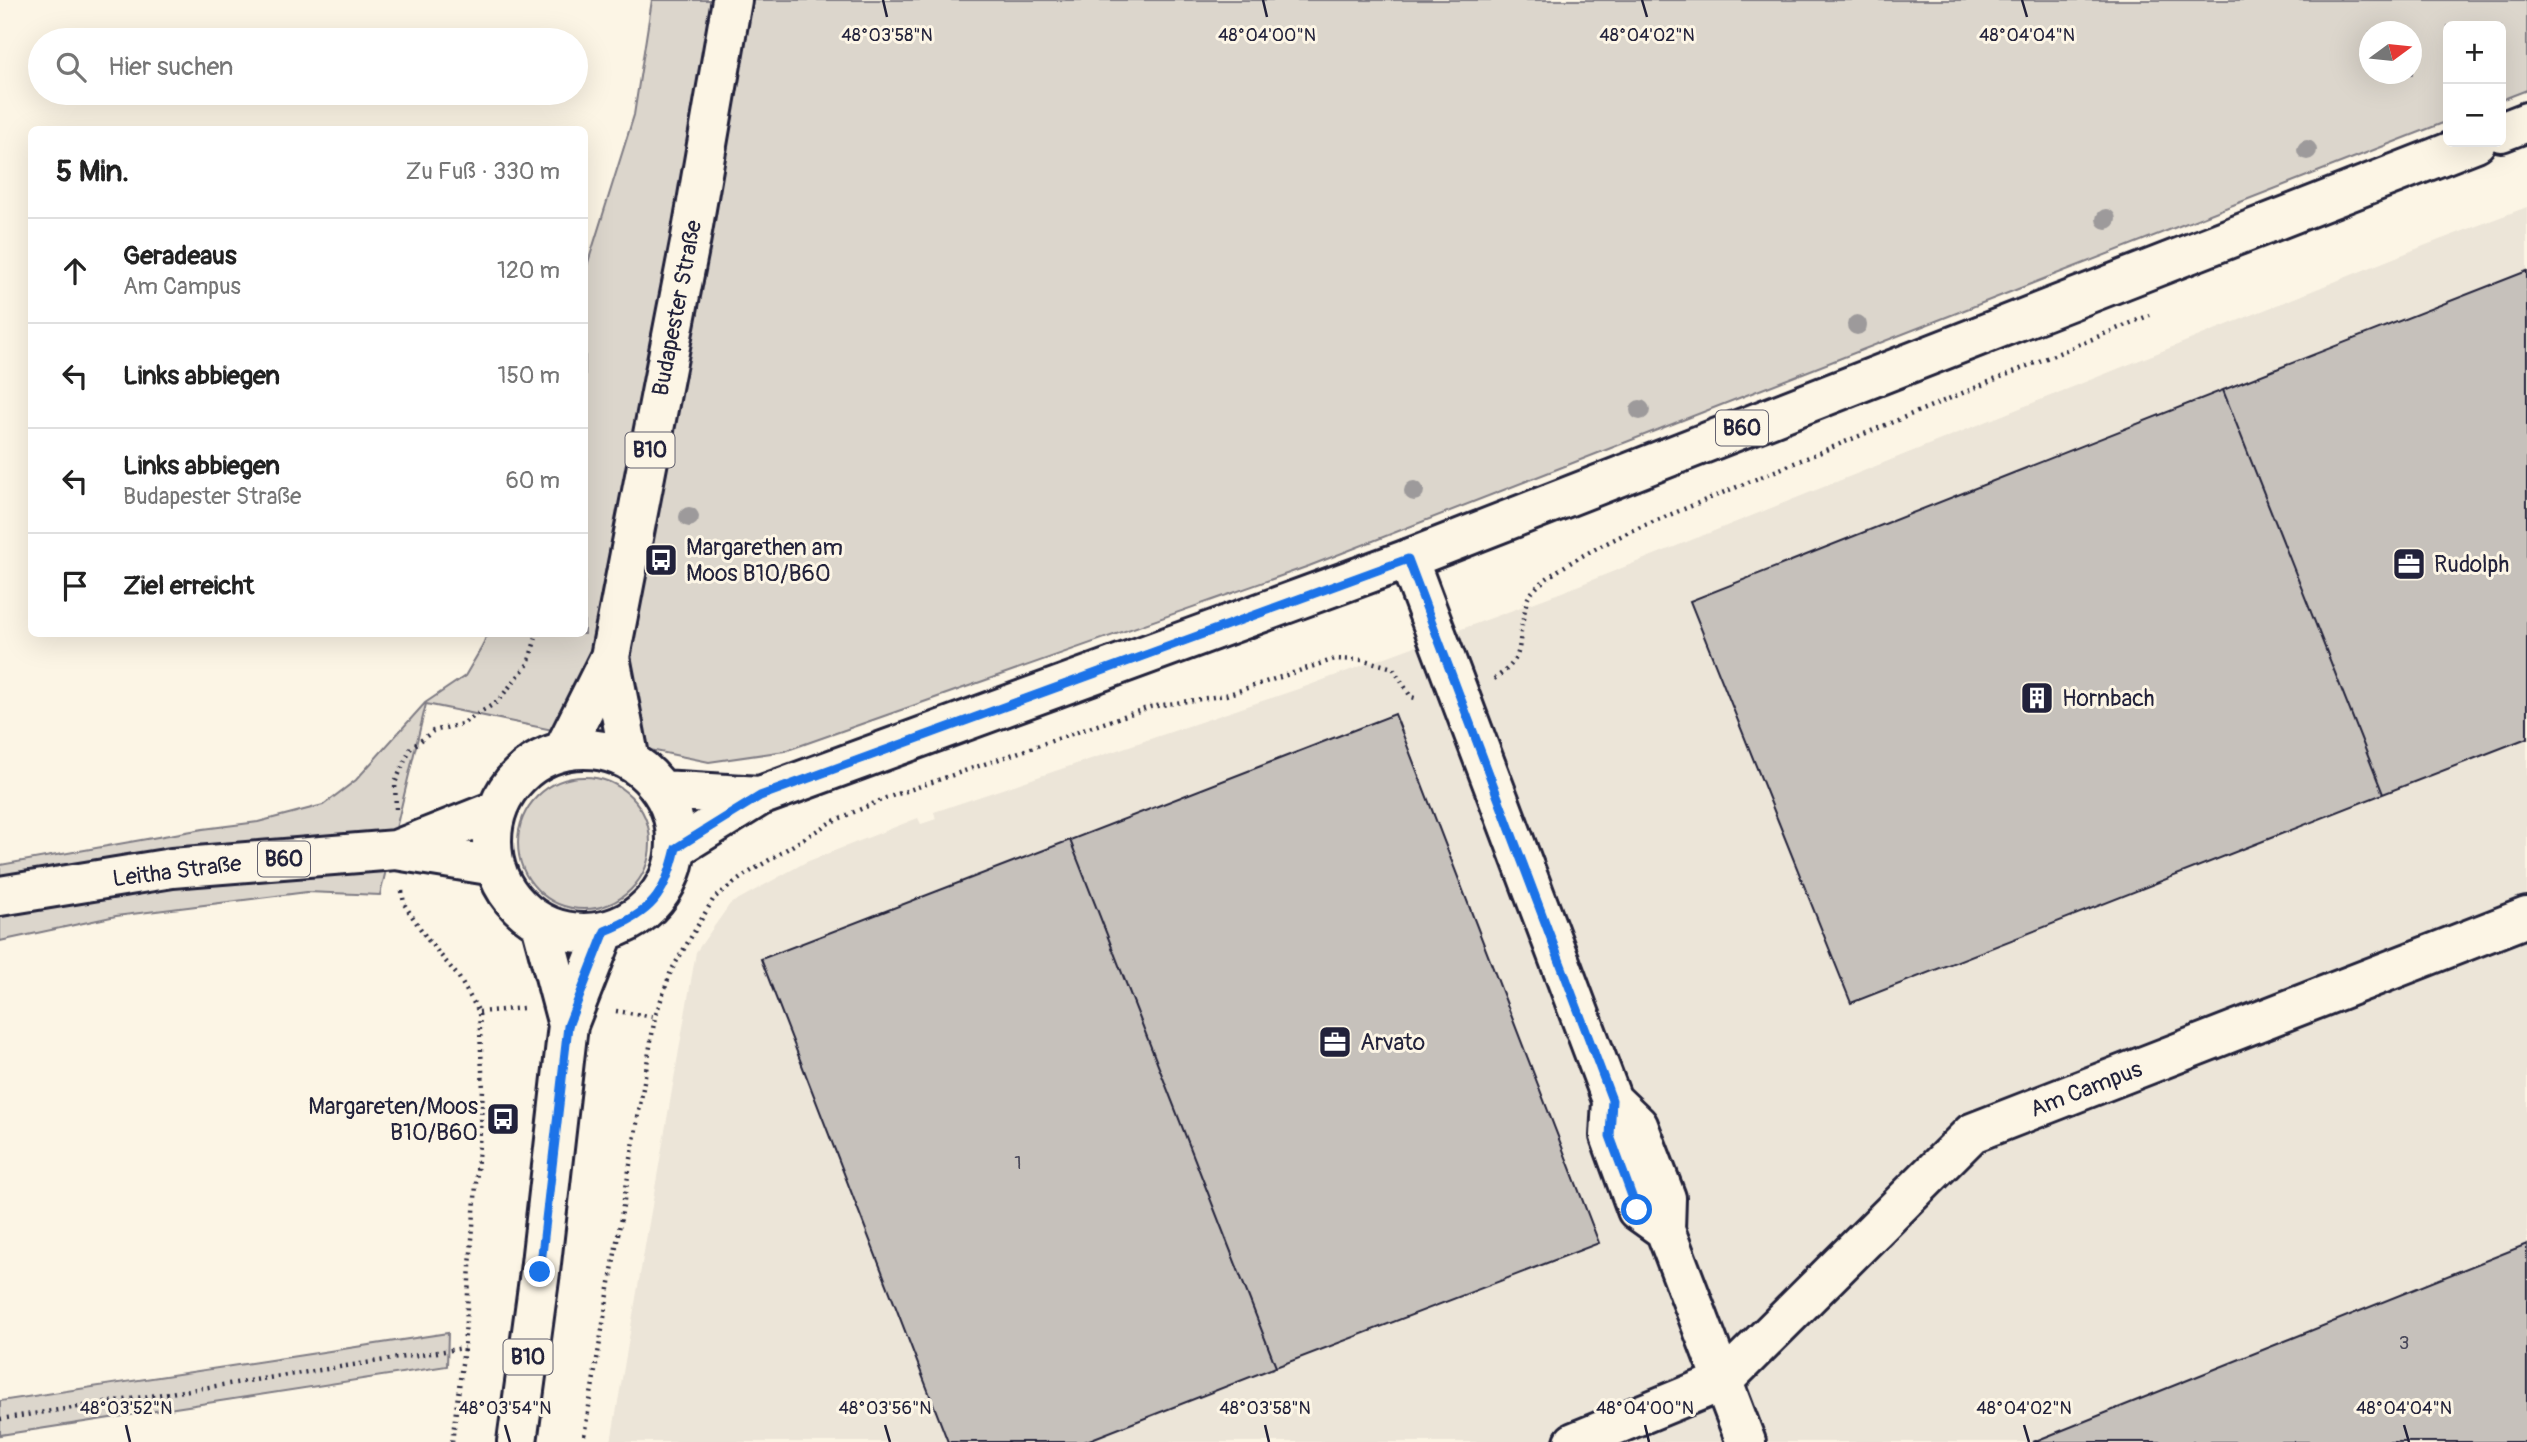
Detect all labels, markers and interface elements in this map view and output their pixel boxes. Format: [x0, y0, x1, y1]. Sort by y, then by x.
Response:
north arrow [2359, 21, 2422, 84]
map controls [2443, 21, 2506, 147]
button: + [2443, 21, 2506, 84]
text: 48°03'58"N [841, 24, 933, 47]
text: 48°04'00"N [1218, 24, 1316, 47]
text: 48°04'02"N [1599, 24, 1695, 47]
text: 48°04'04"N [1979, 24, 2075, 47]
search box [28, 28, 588, 105]
icon: search [52, 48, 90, 86]
text: Hier suchen [108, 51, 233, 83]
button: − [2443, 84, 2506, 147]
text: 5 Min. [56, 153, 129, 190]
text: Zu Fuß · 330 m [406, 157, 560, 186]
street label: Budapester Straße [646, 217, 708, 398]
text: Geradeaus [123, 240, 237, 272]
icon: ahead [56, 252, 94, 290]
text: 120 m [497, 256, 560, 285]
text: Am Campus [123, 272, 241, 301]
icon: left [56, 357, 94, 395]
text: Links abbiegen [123, 360, 280, 392]
text: 150 m [497, 361, 560, 390]
road number: B60 [1716, 410, 1768, 446]
road number: B10 [626, 433, 674, 468]
text: Links abbiegen [123, 450, 280, 482]
icon: left [56, 462, 94, 500]
text: 60 m [505, 466, 560, 495]
text: Budapester Straße [123, 482, 301, 511]
place label: Margarethen am Moos B10/B60 [686, 533, 843, 588]
bus stop icon: Margarethen am Moos B10/B60 [642, 541, 680, 579]
office icon: Rudolph [2390, 545, 2428, 583]
place label: Rudolph [2434, 550, 2509, 579]
icon: arrive [56, 567, 94, 605]
text: Ziel erreicht [123, 570, 254, 602]
building icon: Hornbach [2018, 679, 2056, 717]
place label: Hornbach [2062, 684, 2155, 713]
road number: B60 [258, 842, 310, 876]
street label: Leitha Straße [111, 849, 244, 893]
office icon: Arvato [1316, 1023, 1354, 1061]
place label: Arvato [1360, 1028, 1425, 1057]
street label: Am Campus [2026, 1054, 2146, 1124]
place label: Margareten/Moos B10/B60 [308, 1092, 478, 1147]
bus stop icon: Margareten/Moos B10/B60 [484, 1100, 522, 1138]
house number: 1 [1014, 1151, 1022, 1175]
route start [1621, 1194, 1652, 1225]
route end [524, 1256, 555, 1287]
house number: 3 [2399, 1331, 2409, 1355]
road number: B10 [504, 1340, 552, 1374]
text: 48°03'52"N [80, 1397, 172, 1420]
text: 48°03'54"N [459, 1397, 551, 1420]
text: 48°03'56"N [838, 1397, 932, 1420]
text: 48°03'58"N [1219, 1397, 1311, 1420]
text: 48°04'00"N [1596, 1397, 1694, 1420]
text: 48°04'02"N [1976, 1397, 2072, 1420]
text: 48°04'04"N [2356, 1397, 2452, 1420]

